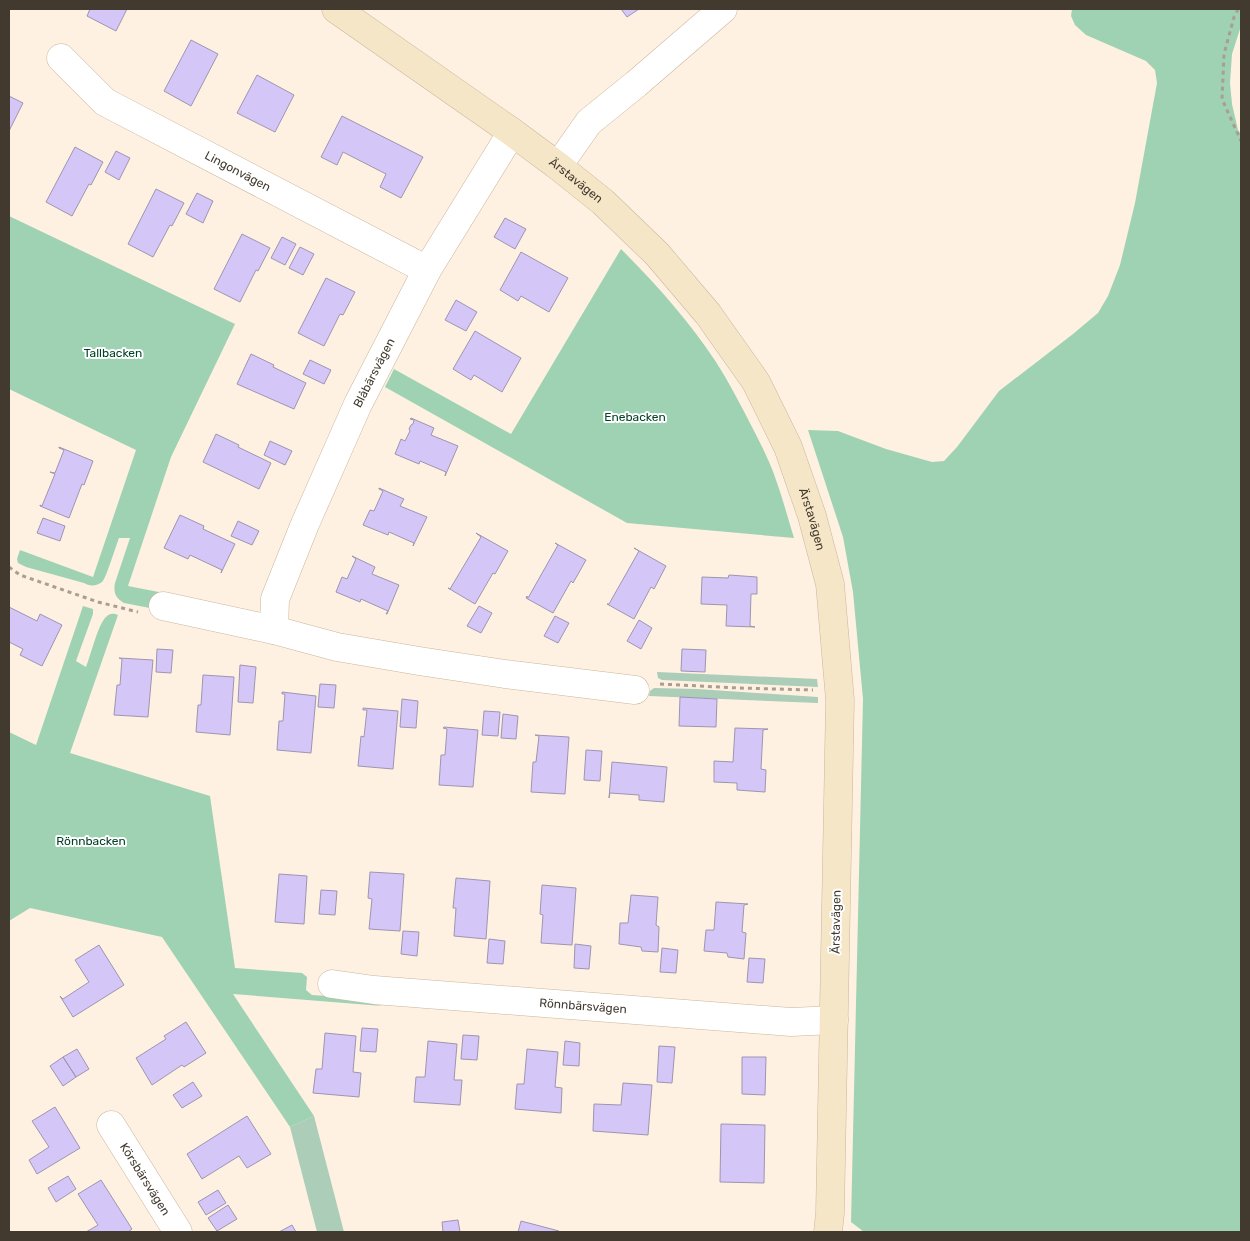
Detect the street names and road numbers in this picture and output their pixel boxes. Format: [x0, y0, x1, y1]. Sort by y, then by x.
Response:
street label: Lingonvägen [202, 148, 273, 194]
street label: Ärstavägen [547, 155, 605, 206]
street label: Blåbärsvägen [350, 336, 398, 410]
street label: Ärstavägen [796, 486, 828, 552]
street label: Ärstavägen [828, 890, 844, 954]
street label: Rönnbärsvägen [539, 996, 627, 1016]
street label: Körsbärsvägen [117, 1140, 173, 1218]

